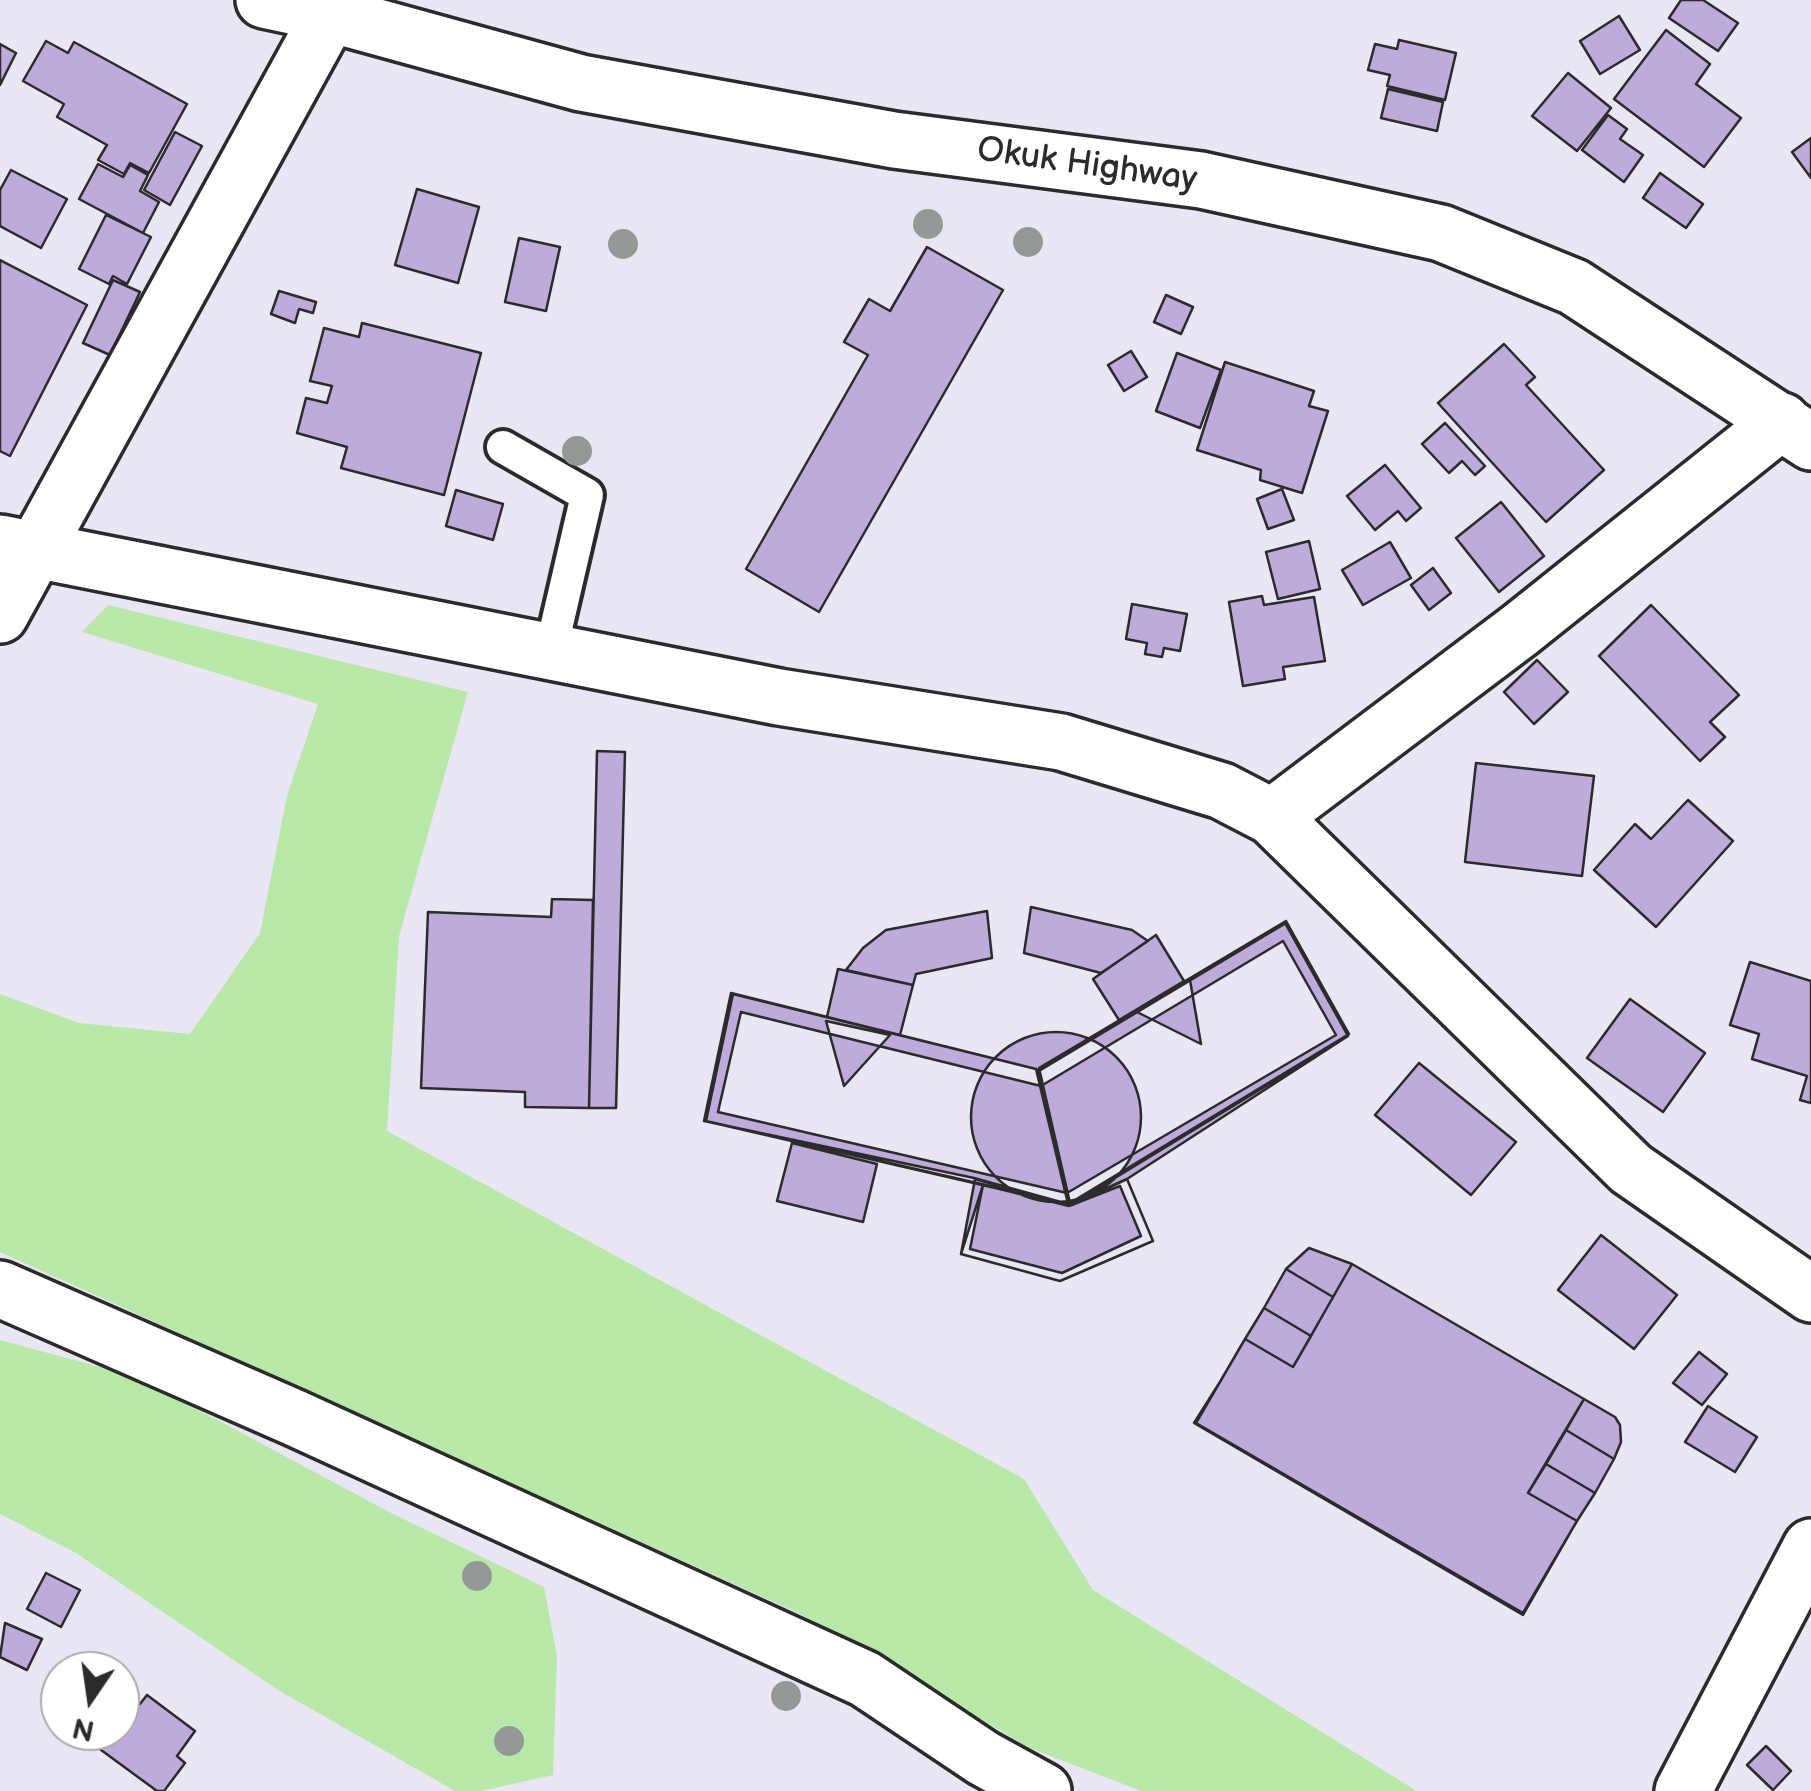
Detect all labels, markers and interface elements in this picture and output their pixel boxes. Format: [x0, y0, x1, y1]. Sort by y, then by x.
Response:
street label: Okuk Highway [974, 130, 1200, 202]
north arrow [40, 1651, 140, 1751]
text: N [70, 1710, 98, 1747]

